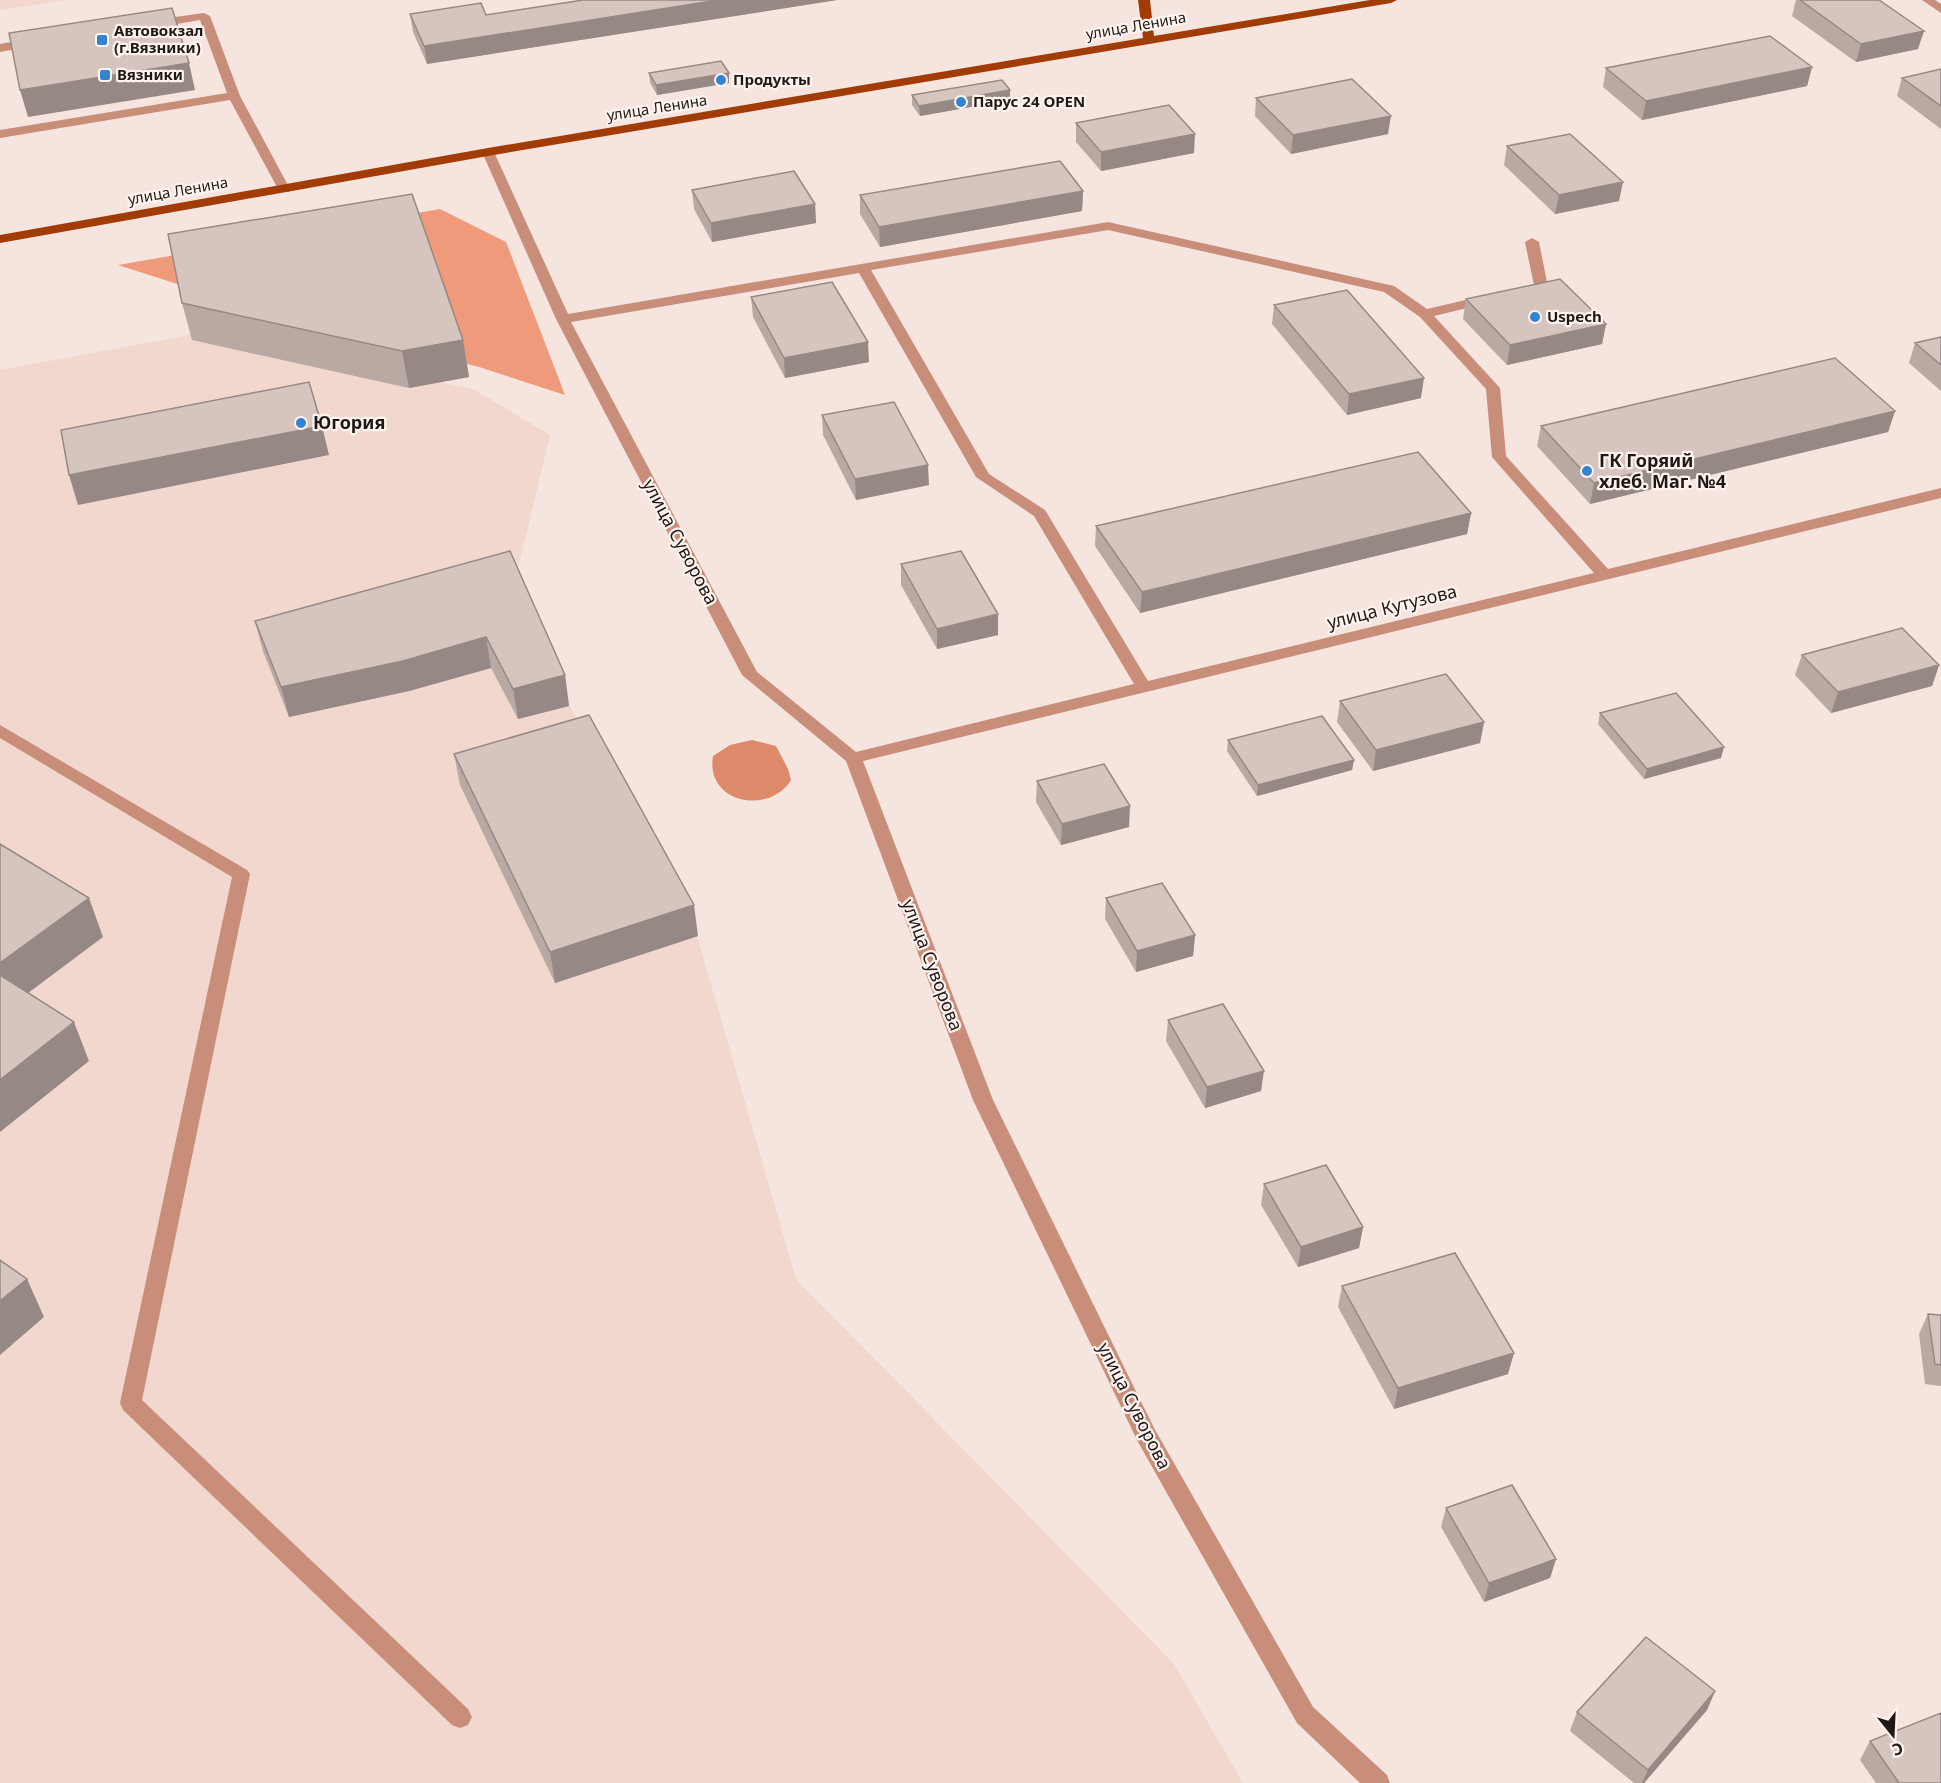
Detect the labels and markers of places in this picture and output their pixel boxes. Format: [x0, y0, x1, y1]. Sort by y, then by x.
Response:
place label: Автовокзал (г.Вязники) [114, 20, 203, 57]
marker: Автовокзал (г.Вязники) [95, 33, 109, 47]
place label: Вязники [117, 64, 183, 84]
marker: Вязники [98, 68, 112, 82]
place label: Продукты [733, 69, 811, 89]
marker: Продукты [714, 73, 728, 87]
place label: Парус 24 OPEN [973, 91, 1085, 111]
marker: Парус 24 OPEN [954, 95, 968, 109]
place label: Uspech [1547, 306, 1602, 326]
marker: Uspech [1528, 310, 1542, 324]
place label: Югория [313, 410, 385, 434]
marker: Югория [294, 416, 308, 430]
place label: ГК Горяий хлеб. Маг. №4 [1599, 448, 1726, 493]
marker: ГК Горяий хлеб. Маг. №4 [1580, 464, 1594, 478]

